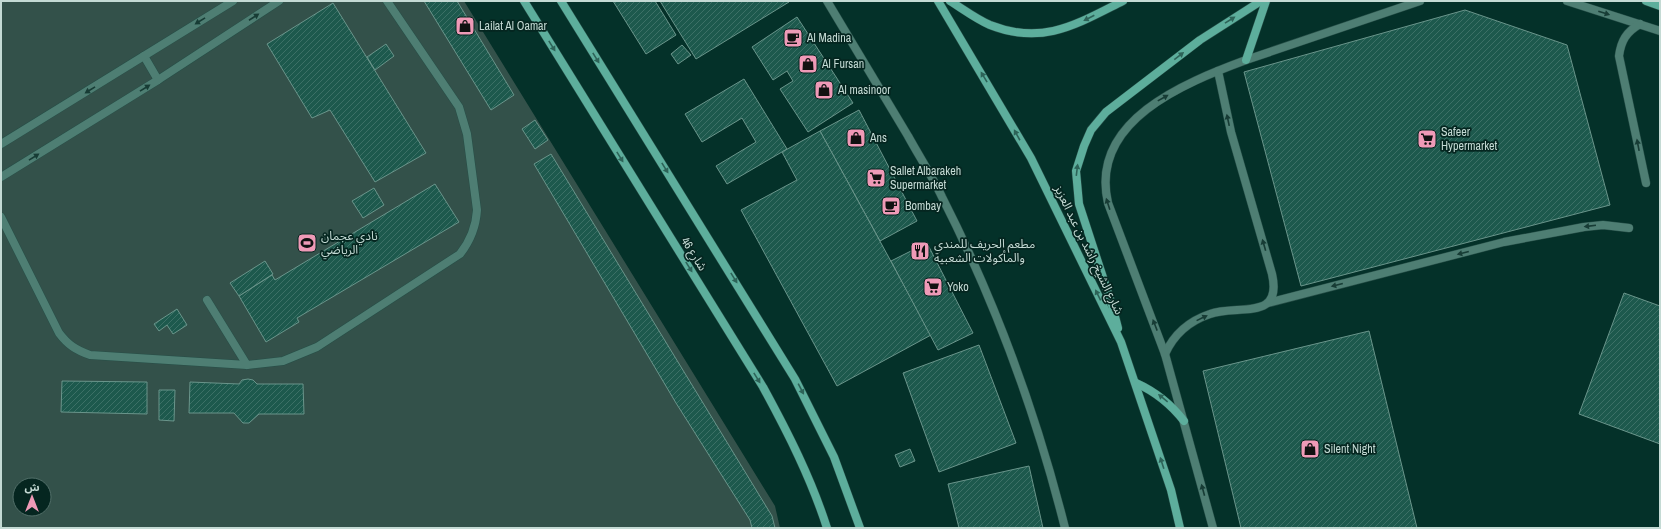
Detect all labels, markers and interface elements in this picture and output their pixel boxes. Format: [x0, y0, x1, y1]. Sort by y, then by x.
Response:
one-way arrow [1598, 10, 1610, 16]
one-way arrow [248, 14, 260, 21]
shop icon: Lailat Al Oamar [454, 15, 476, 37]
one-way arrow [1083, 15, 1094, 22]
one-way arrow [1224, 17, 1236, 24]
one-way arrow [194, 18, 206, 25]
place label: Lailat Al Oamar [479, 18, 548, 34]
cafe icon: Al Madina [782, 27, 804, 49]
place label: Al Madina [806, 30, 852, 46]
one-way arrow [548, 40, 555, 52]
one-way arrow [1173, 51, 1184, 60]
one-way arrow [592, 53, 600, 63]
shop icon: Al Fursan [797, 53, 819, 75]
place label: Al Fursan [821, 56, 864, 72]
one-way arrow [981, 71, 988, 83]
shop icon: Al masinoor [813, 79, 835, 101]
place label: Al masinoor [837, 82, 891, 98]
one-way arrow [140, 84, 150, 92]
one-way arrow [84, 86, 95, 93]
one-way arrow [1157, 95, 1169, 102]
one-way arrow [1225, 114, 1231, 126]
place label: Safeer Hypermarket [1441, 124, 1498, 154]
shop icon: Ans [845, 127, 867, 149]
supermarket icon: Safeer Hypermarket [1416, 128, 1438, 150]
one-way arrow [1014, 129, 1021, 141]
place label: Ans [869, 130, 887, 146]
one-way arrow [1635, 139, 1641, 151]
one-way arrow [616, 152, 624, 162]
one-way arrow [28, 153, 40, 160]
one-way arrow [661, 163, 669, 173]
place label: Sallet Albarakeh Supermarket [890, 163, 961, 193]
one-way arrow [1074, 164, 1081, 176]
supermarket icon: Sallet Albarakeh Supermarket [865, 167, 887, 189]
street label: شارع الشيخ راشد بن عبد العزيز [1049, 182, 1127, 318]
cafe icon: Bombay [880, 195, 902, 217]
place label: Bombay [905, 198, 941, 214]
one-way arrow [1105, 198, 1111, 210]
one-way arrow [1584, 223, 1597, 230]
place label: نادي عجمان الرياضي [321, 228, 378, 260]
sports icon: نادي عجمان الرياضي [296, 232, 318, 254]
street label: شارع 46 [677, 234, 711, 274]
place label: مطعم الحريف للمندي والمأكولات الشعبية [934, 236, 1035, 266]
one-way arrow [1261, 239, 1267, 251]
restaurant icon: مطعم الحريف للمندي والمأكولات الشعبية [909, 240, 931, 262]
one-way arrow [1457, 250, 1469, 256]
one-way arrow [685, 261, 692, 273]
one-way arrow [730, 272, 737, 284]
supermarket icon: Yoko [922, 276, 944, 298]
place label: Yoko [947, 279, 969, 295]
one-way arrow [1331, 282, 1343, 288]
one-way arrow [1095, 289, 1101, 301]
one-way arrow [1196, 315, 1207, 321]
one-way arrow [1151, 319, 1157, 331]
one-way arrow [753, 373, 761, 383]
one-way arrow [798, 384, 805, 395]
one-way arrow [1157, 394, 1168, 402]
shop icon: Silent Night [1299, 438, 1321, 460]
place label: Silent Night [1324, 441, 1376, 457]
one-way arrow [1159, 457, 1165, 469]
north arrow [12, 477, 52, 517]
text: ش [24, 480, 40, 494]
one-way arrow [1200, 484, 1206, 496]

